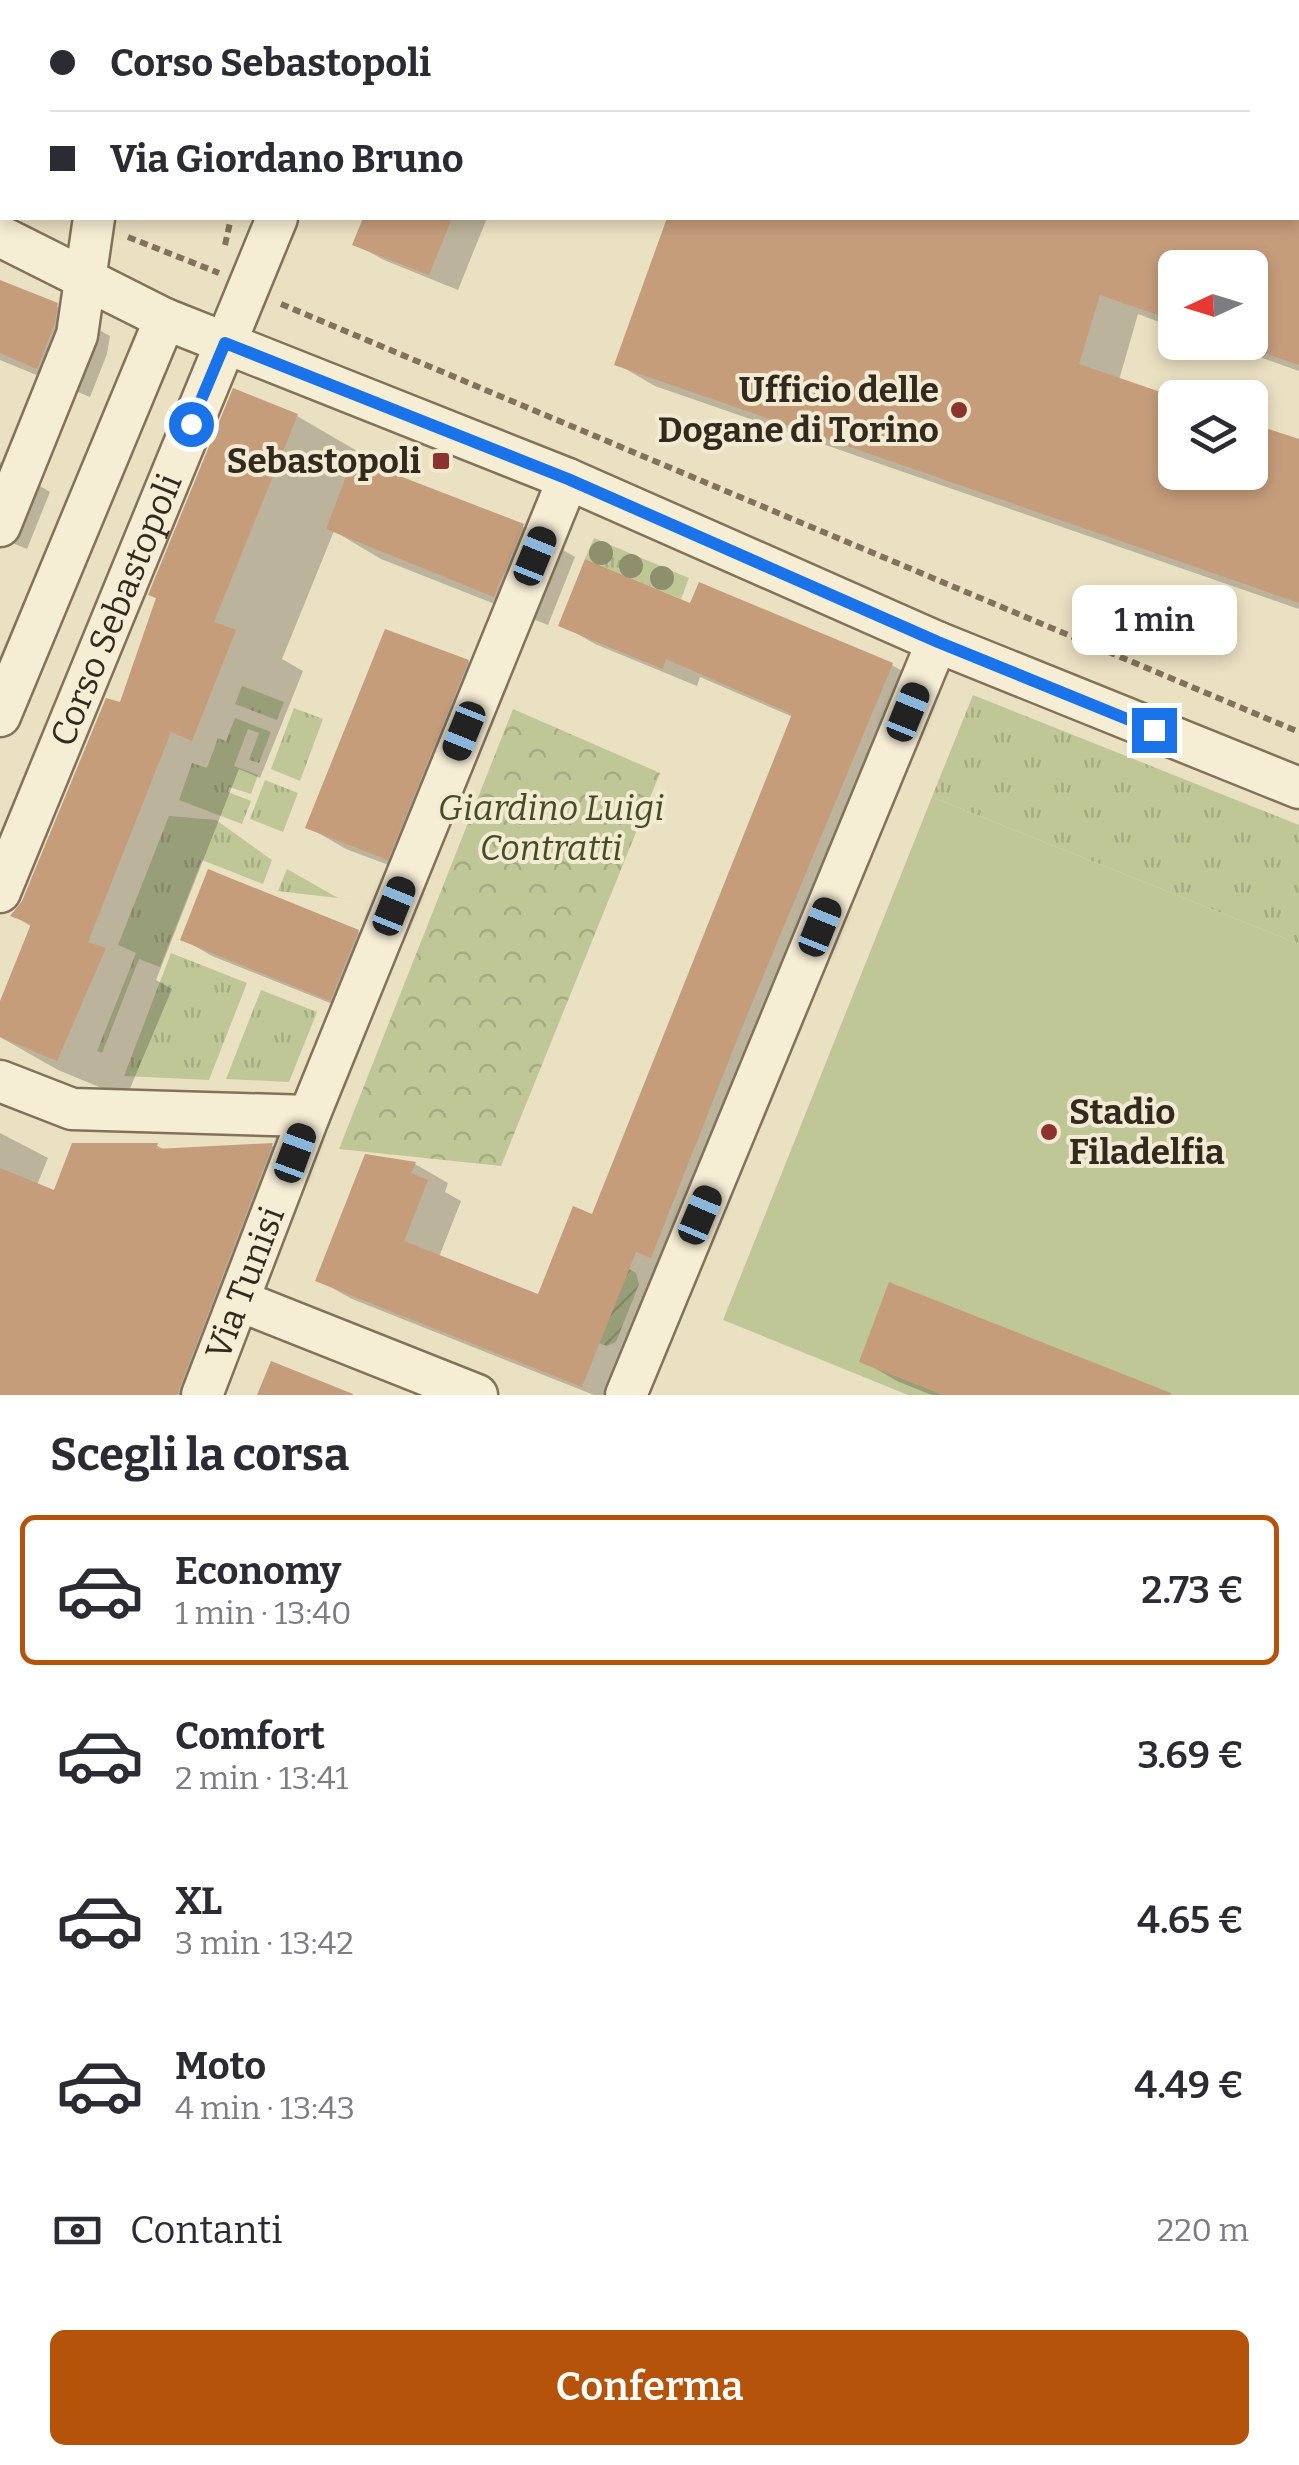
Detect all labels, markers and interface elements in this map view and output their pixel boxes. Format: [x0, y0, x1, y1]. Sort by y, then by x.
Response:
text: Corso Sebastopoli [110, 40, 431, 86]
text: Via Giordano Bruno [110, 136, 464, 182]
north arrow [1158, 250, 1268, 360]
map controls [1158, 250, 1268, 490]
place label: Ufficio delle Dogane di Torino [658, 369, 939, 451]
button: layers [1158, 380, 1268, 490]
marker: Ufficio delle Dogane di Torino [948, 399, 970, 421]
route start [169, 402, 214, 447]
place label: Sebastopoli [227, 440, 421, 482]
marker: Sebastopoli [430, 450, 452, 472]
street label: Corso Sebastopoli [41, 468, 191, 752]
car [510, 523, 560, 589]
callout: 1 min [1072, 585, 1236, 655]
text: 1 min [1114, 601, 1195, 639]
car [883, 679, 933, 745]
car [439, 698, 489, 764]
route end [1132, 708, 1177, 753]
park label: Giardino Luigi Contratti [438, 787, 664, 869]
car [369, 873, 419, 939]
car [795, 894, 845, 960]
place label: Stadio Filadelfia [1069, 1091, 1225, 1173]
car [271, 1120, 319, 1186]
marker: Stadio Filadelfia [1038, 1121, 1060, 1143]
car [674, 1182, 726, 1248]
street label: Via Tunisi [197, 1201, 293, 1365]
text: Scegli la corsa [50, 1428, 349, 1482]
icon: car [55, 1545, 145, 1635]
text: Economy [175, 1548, 341, 1594]
text: 2.73 € [1141, 1567, 1244, 1613]
text: 1 min · 13:40 [175, 1594, 351, 1632]
icon: car [55, 1710, 145, 1800]
text: Comfort [175, 1713, 325, 1759]
text: 3.69 € [1137, 1732, 1244, 1778]
text: 2 min · 13:41 [175, 1759, 348, 1797]
icon: car [55, 1875, 145, 1965]
text: XL [175, 1878, 222, 1924]
text: 4.65 € [1137, 1897, 1244, 1943]
text: 3 min · 13:42 [175, 1924, 354, 1962]
icon: car [55, 2040, 145, 2130]
text: Moto [175, 2043, 266, 2089]
text: 4.49 € [1134, 2062, 1244, 2108]
text: 4 min · 13:43 [175, 2089, 355, 2127]
icon: cash [50, 2203, 105, 2258]
text: Contanti [130, 2207, 283, 2253]
text: 220 m [1157, 2211, 1249, 2249]
button: Conferma [50, 2330, 1249, 2445]

